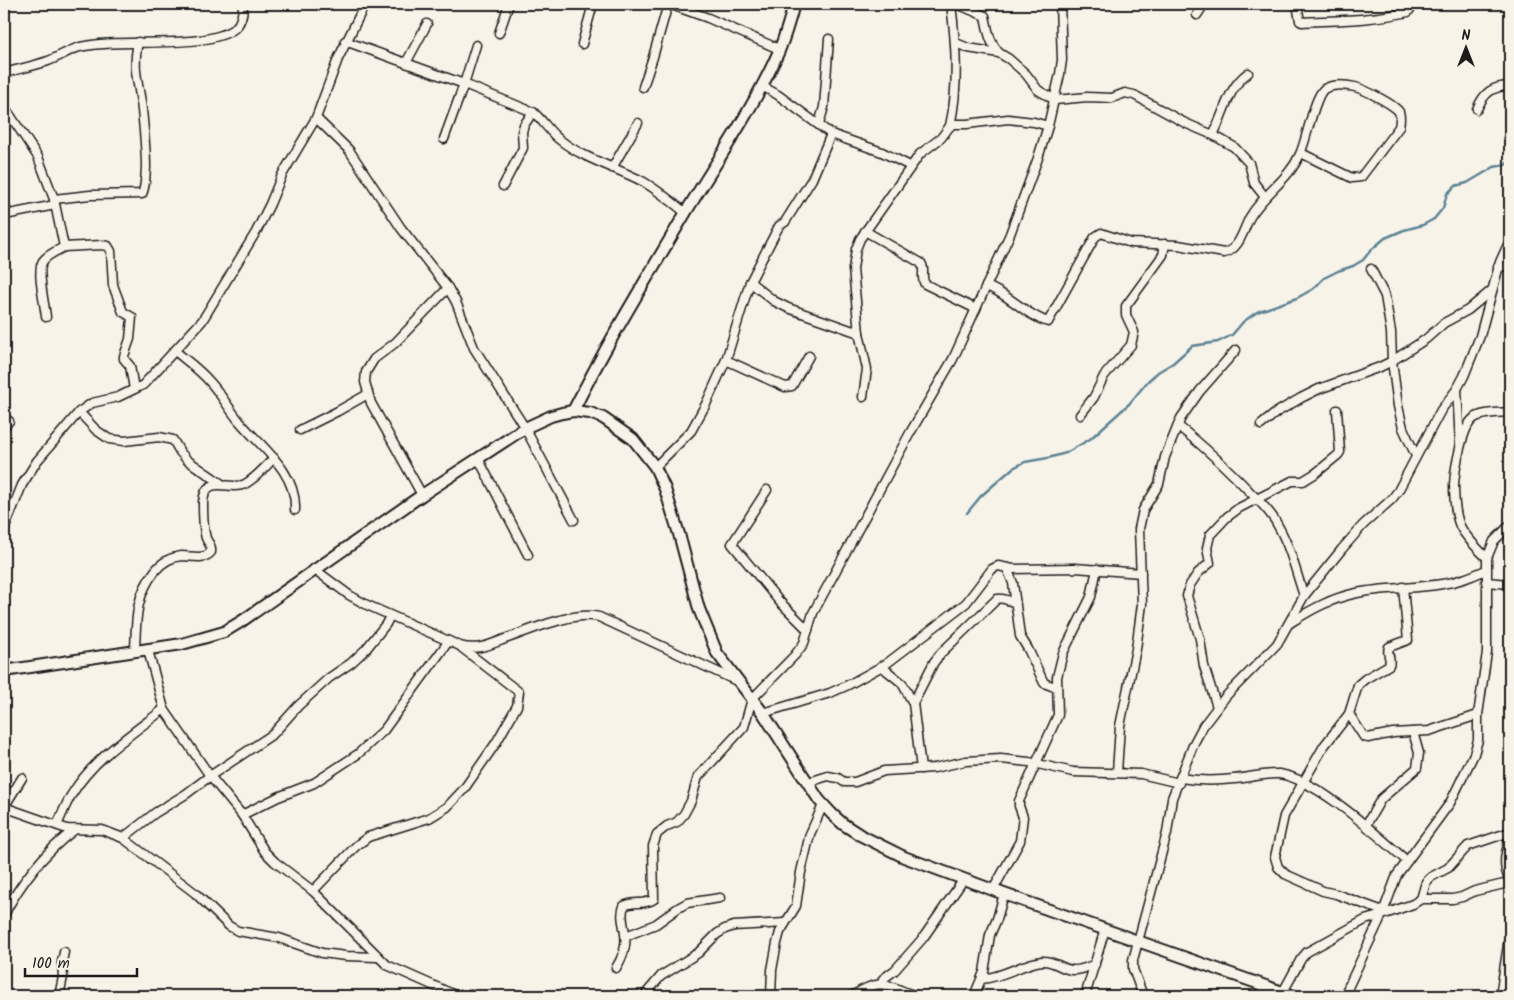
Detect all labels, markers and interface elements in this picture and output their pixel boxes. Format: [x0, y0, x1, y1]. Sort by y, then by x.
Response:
north arrow [1442, 22, 1492, 72]
text: N [1462, 25, 1471, 47]
scale bar [25, 945, 138, 977]
text: 100 m [32, 952, 70, 976]

